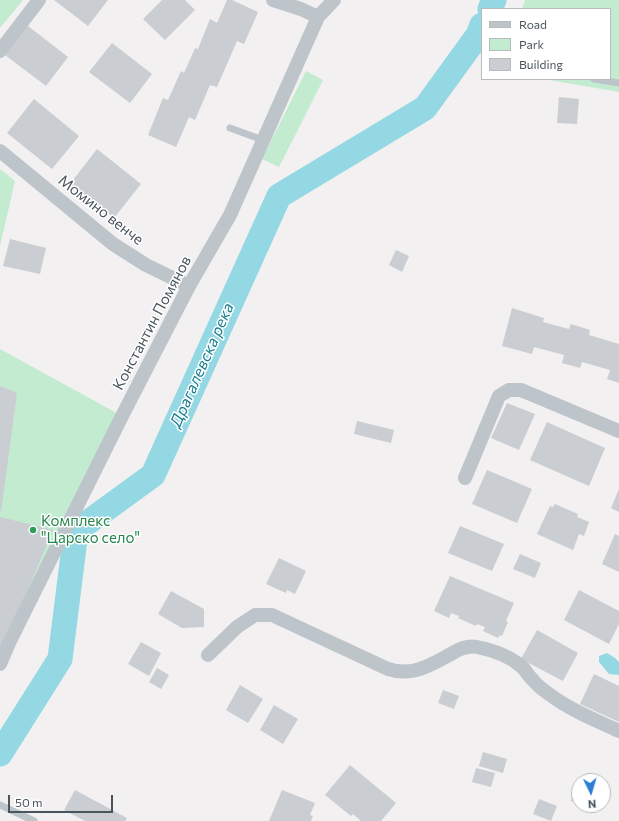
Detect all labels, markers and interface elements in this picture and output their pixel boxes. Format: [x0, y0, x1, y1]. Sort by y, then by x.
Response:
legend [481, 8, 611, 80]
text: Road [519, 17, 547, 31]
text: Park [519, 37, 544, 51]
text: Building [519, 57, 563, 71]
street label: Момино венче [55, 171, 147, 249]
street label: Константин Помянов [109, 253, 195, 393]
water label: Драгалевска река [166, 300, 238, 430]
place label: Комплекс "Царско село" [41, 512, 140, 547]
marker: Комплекс "Царско село" [28, 525, 38, 535]
north arrow [571, 773, 611, 813]
scale bar [10, 787, 115, 813]
text: 50 m [15, 795, 43, 809]
text: N [587, 798, 597, 811]

